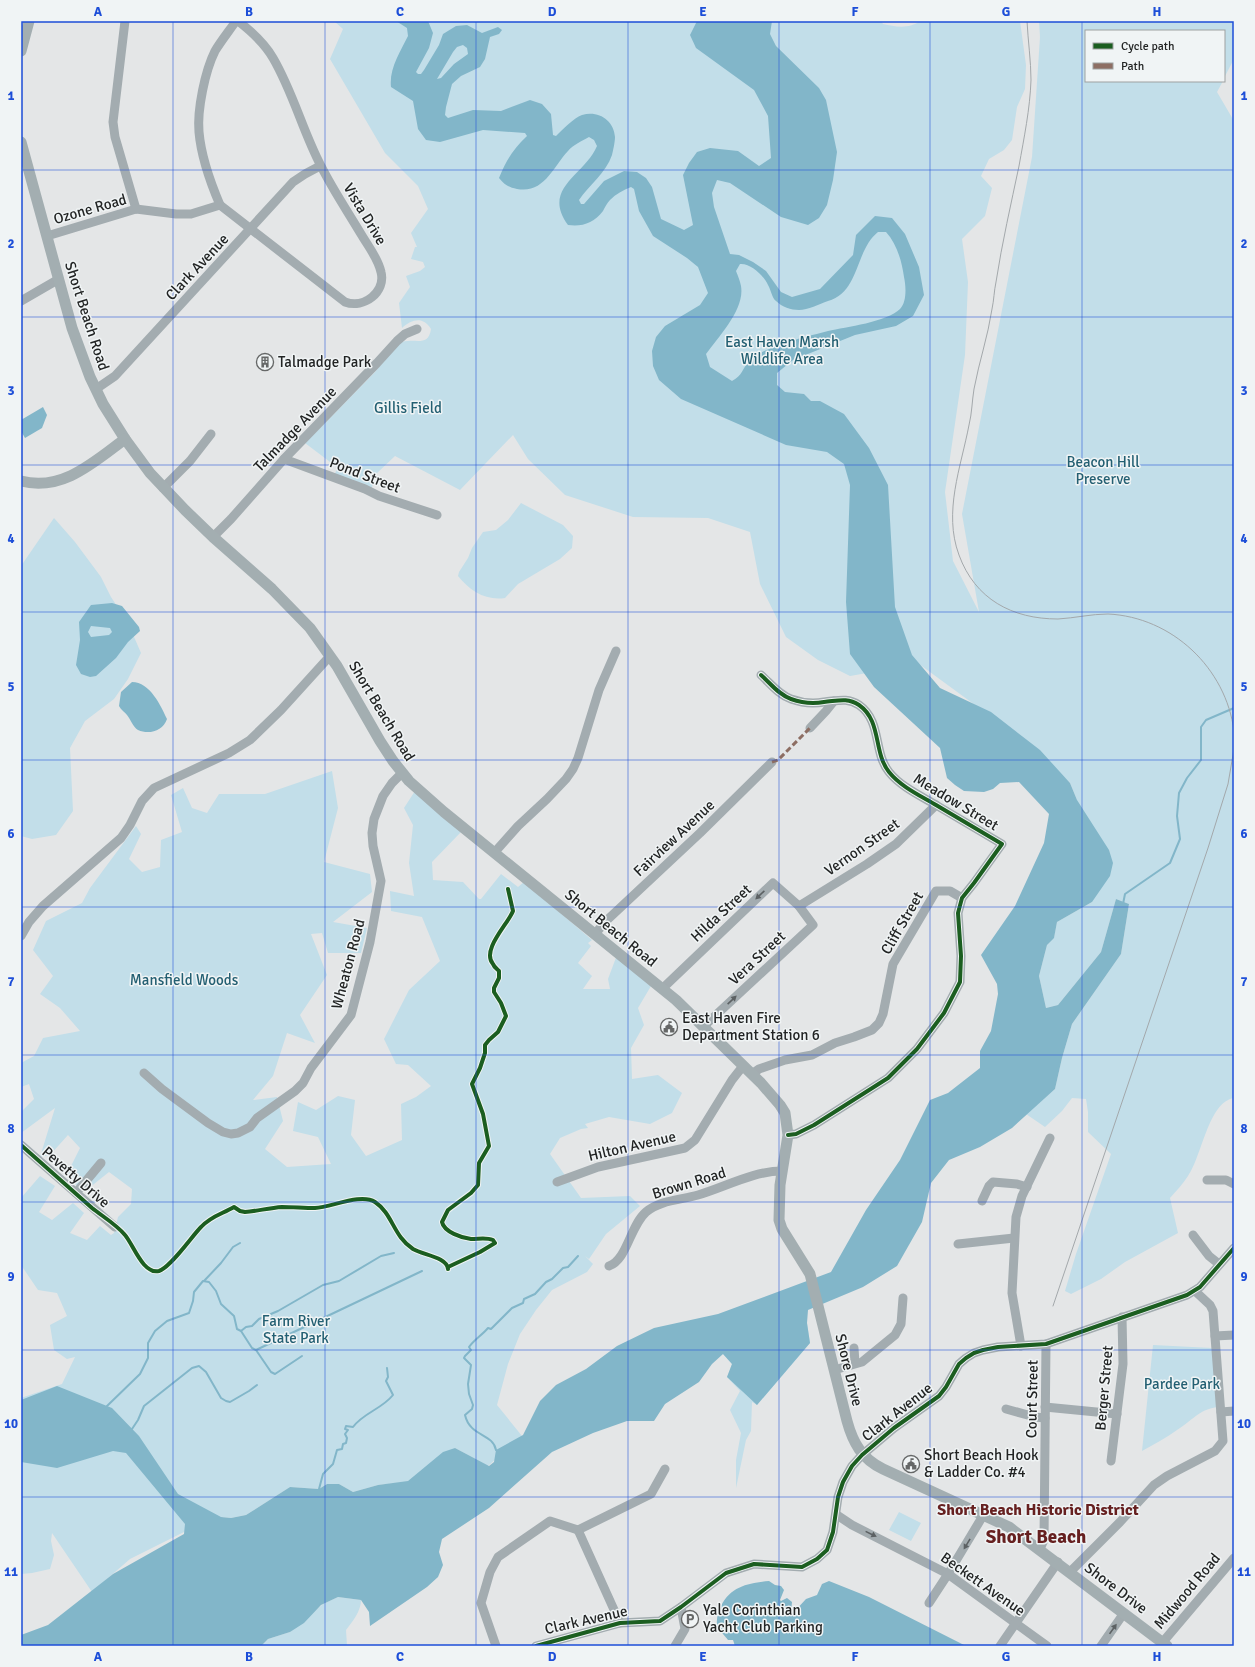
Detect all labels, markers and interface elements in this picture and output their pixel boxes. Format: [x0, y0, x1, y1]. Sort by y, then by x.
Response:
text: A [94, 4, 103, 20]
text: B [245, 4, 253, 20]
text: C [396, 4, 404, 20]
text: D [548, 4, 557, 20]
text: E [699, 4, 707, 20]
text: F [852, 4, 859, 20]
text: G [1002, 4, 1010, 20]
text: H [1153, 4, 1161, 20]
legend [1085, 30, 1225, 82]
text: Cycle path [1121, 39, 1174, 54]
text: Path [1121, 59, 1144, 74]
text: 1 [7, 88, 15, 104]
text: 1 [1240, 88, 1248, 104]
street label: Vista Drive [340, 180, 390, 248]
street label: Ozone Road [51, 190, 129, 228]
street label: Clark Avenue [162, 230, 232, 304]
text: 2 [7, 236, 15, 252]
text: 2 [1240, 236, 1248, 252]
street label: Short Beach Road [61, 259, 113, 373]
park label: East Haven Marsh Wildlife Area [725, 333, 839, 368]
building icon: Talmadge Park [255, 352, 275, 372]
place label: Talmadge Park [278, 353, 372, 371]
text: 3 [7, 383, 15, 399]
street label: Talmadge Avenue [250, 383, 340, 475]
text: 3 [1240, 383, 1248, 399]
park label: Gillis Field [374, 399, 442, 417]
street label: Pond Street [327, 453, 403, 497]
park label: Beacon Hill Preserve [1066, 453, 1140, 488]
text: 4 [7, 531, 15, 547]
text: 4 [1240, 531, 1248, 547]
street label: Short Beach Road [345, 658, 419, 764]
text: 5 [7, 679, 15, 695]
text: 5 [1240, 679, 1248, 695]
street label: Meadow Street [910, 770, 1002, 834]
street label: Fairview Avenue [630, 796, 718, 880]
street label: Vernon Street [821, 815, 903, 879]
text: 6 [7, 826, 15, 842]
text: 6 [1240, 826, 1248, 842]
street label: Hilda Street [687, 880, 755, 946]
street label: Short Beach Road [561, 885, 661, 971]
street label: Cliff Street [877, 888, 927, 958]
one-way arrow [755, 890, 765, 900]
street label: Wheaton Road [327, 917, 369, 1011]
street label: Vera Street [725, 927, 789, 989]
park label: Mansfield Woods [130, 971, 239, 989]
text: 7 [7, 974, 15, 990]
text: 7 [1240, 974, 1248, 990]
one-way arrow [727, 995, 737, 1005]
place label: East Haven Fire Department Station 6 [682, 1009, 820, 1044]
public building icon: East Haven Fire Department Station 6 [659, 1017, 679, 1037]
text: 8 [7, 1121, 15, 1137]
text: 8 [1240, 1121, 1248, 1137]
street label: Hilton Avenue [586, 1127, 678, 1165]
street label: Pevetty Drive [38, 1143, 114, 1211]
street label: Brown Road [650, 1163, 728, 1203]
text: 9 [7, 1269, 15, 1285]
text: 9 [1240, 1269, 1248, 1285]
park label: Farm River State Park [262, 1312, 331, 1347]
street label: Shore Drive [831, 1332, 867, 1408]
street label: Berger Street [1091, 1345, 1117, 1431]
street label: Court Street [1022, 1360, 1042, 1438]
park label: Pardee Park [1144, 1375, 1221, 1393]
street label: Clark Avenue [858, 1379, 936, 1445]
text: 10 [4, 1416, 18, 1432]
text: 10 [1237, 1416, 1251, 1432]
place label: Short Beach Hook & Ladder Co. #4 [924, 1446, 1039, 1481]
public building icon: Short Beach Hook & Ladder Co. #4 [901, 1454, 921, 1474]
district label: Short Beach Historic District [937, 1500, 1139, 1520]
district label: Short Beach [986, 1525, 1086, 1549]
one-way arrow [865, 1531, 876, 1537]
one-way arrow [963, 1538, 970, 1550]
street label: Beckett Avenue [937, 1548, 1029, 1620]
street label: Midwood Road [1150, 1549, 1224, 1633]
street label: Shore Drive [1081, 1559, 1151, 1617]
text: 11 [4, 1564, 18, 1580]
text: 11 [1237, 1564, 1251, 1580]
place label: Yale Corinthian Yacht Club Parking [703, 1601, 823, 1636]
street label: Clark Avenue [543, 1602, 629, 1638]
parking icon: Yale Corinthian Yacht Club Parking [680, 1609, 700, 1629]
one-way arrow [1109, 1624, 1117, 1635]
text: A [94, 1649, 103, 1665]
text: B [245, 1649, 253, 1665]
text: C [396, 1649, 404, 1665]
text: D [548, 1649, 557, 1665]
text: E [699, 1649, 707, 1665]
text: F [852, 1649, 859, 1665]
text: G [1002, 1649, 1010, 1665]
text: H [1153, 1649, 1161, 1665]

